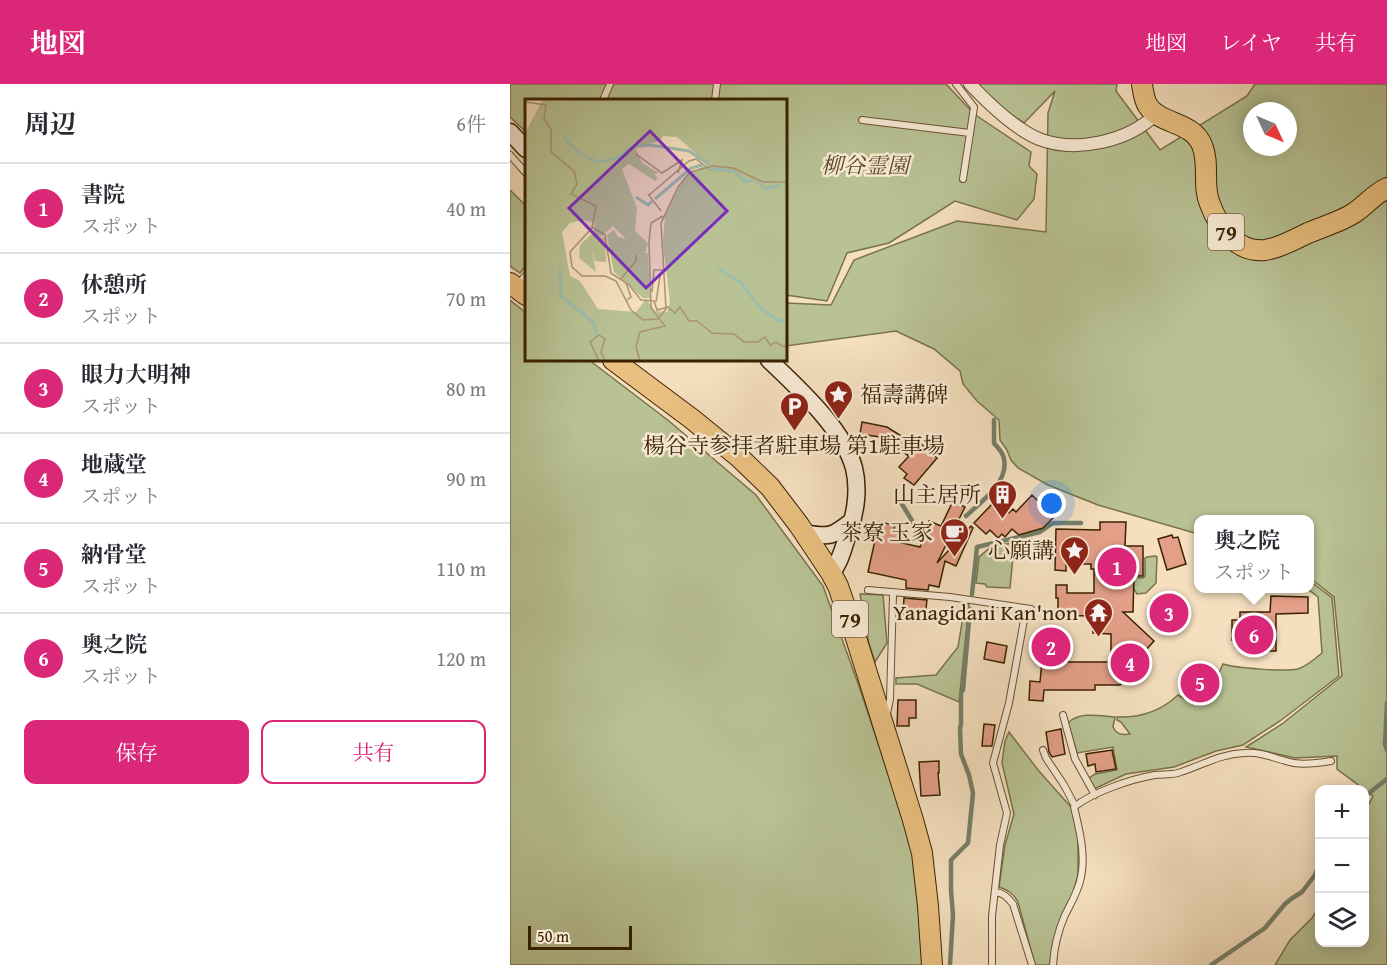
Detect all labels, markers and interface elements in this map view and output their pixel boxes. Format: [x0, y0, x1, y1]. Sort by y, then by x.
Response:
text: 地図 [30, 22, 86, 63]
text: 地図 [1145, 27, 1187, 58]
text: レイヤ [1220, 27, 1282, 58]
text: 共有 [1315, 27, 1357, 58]
inset map [525, 99, 788, 362]
north arrow [1243, 102, 1297, 156]
text: 周辺 [24, 104, 76, 143]
text: 6件 [456, 109, 486, 138]
park label: 柳谷霊園 [821, 149, 912, 181]
text: 書院 [81, 178, 125, 210]
text: 1 [38, 194, 49, 223]
text: 40 m [446, 194, 486, 223]
text: スポット [81, 211, 161, 240]
road number: 79 [1208, 214, 1244, 250]
text: 休憩所 [81, 268, 147, 300]
text: 2 [38, 284, 49, 313]
text: 70 m [446, 284, 486, 313]
text: スポット [81, 301, 161, 330]
text: 眼力大明神 [81, 358, 191, 390]
text: 3 [38, 374, 49, 403]
text: 80 m [446, 374, 486, 403]
place icon: 福壽講碑 [823, 378, 855, 420]
place label: 福壽講碑 [860, 378, 948, 410]
parking icon: 楊谷寺参拝者駐車場 第1駐車場 [778, 390, 810, 432]
text: スポット [81, 391, 161, 420]
place label: 楊谷寺参拝者駐車場 第1駐車場 [643, 429, 945, 461]
text: 地蔵堂 [81, 448, 147, 480]
text: 4 [38, 464, 49, 493]
text: 90 m [446, 464, 486, 493]
place label: 山主居所 [893, 478, 981, 510]
building icon: 山主居所 [986, 478, 1018, 520]
text: スポット [81, 481, 161, 510]
your location [1037, 489, 1066, 518]
popup [1194, 515, 1314, 593]
place label: 茶寮 玉家 [840, 516, 933, 548]
cafe icon: 茶寮 玉家 [938, 516, 970, 558]
text: 奥之院 [1214, 524, 1280, 556]
place label: 心願講 [988, 534, 1054, 566]
place icon: 心願講 [1059, 534, 1091, 576]
text: 納骨堂 [81, 538, 147, 570]
pin: 1 [1098, 544, 1136, 590]
text: 5 [38, 554, 49, 583]
text: 110 m [436, 554, 486, 583]
text: スポット [1214, 557, 1294, 586]
text: スポット [81, 571, 161, 600]
pin: 3 [1150, 590, 1188, 636]
place label: Yanagidani Kan'non [893, 596, 1079, 628]
temple icon: Yanagidani Kan'non [1083, 596, 1115, 638]
road number: 79 [832, 601, 868, 637]
pin: 6 [1234, 612, 1274, 658]
pin: 2 [1032, 624, 1070, 670]
text: 奥之院 [81, 628, 147, 660]
pin: 4 [1110, 640, 1150, 686]
text: 6 [38, 644, 49, 673]
text: 120 m [436, 644, 486, 673]
pin: 5 [1180, 660, 1220, 706]
text: スポット [81, 661, 161, 690]
button: 保存 [24, 720, 249, 784]
button: 共有 [261, 720, 486, 784]
map controls [1315, 785, 1369, 947]
button: + [1315, 785, 1369, 839]
button: − [1315, 839, 1369, 893]
button: layers [1315, 893, 1369, 947]
scale bar [528, 923, 632, 950]
text: 50 m [537, 924, 569, 948]

